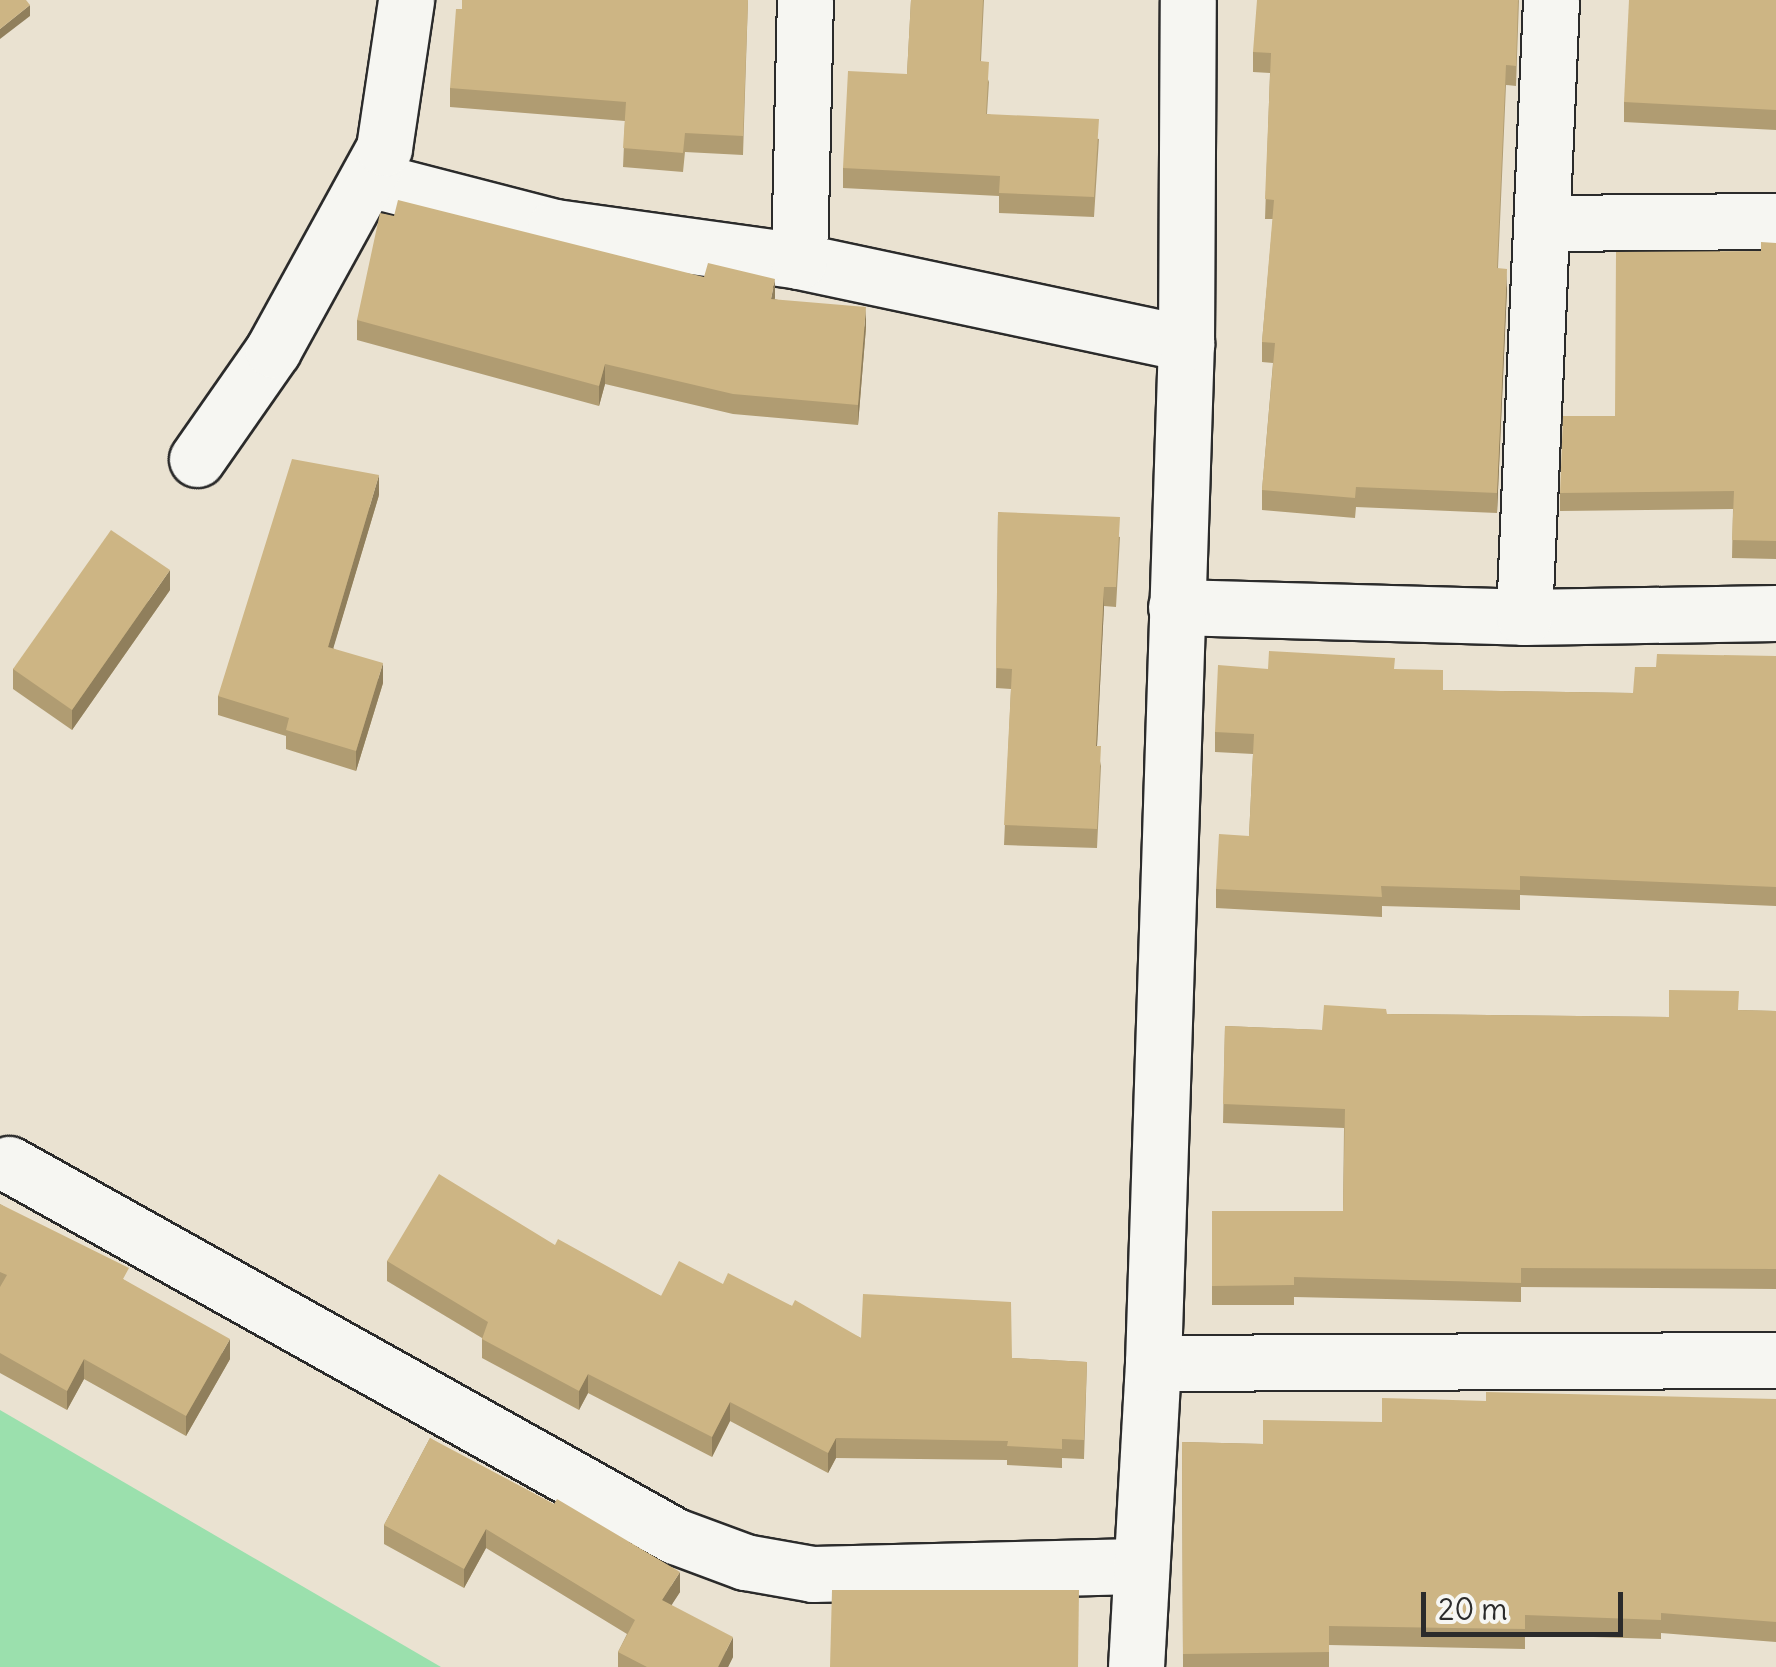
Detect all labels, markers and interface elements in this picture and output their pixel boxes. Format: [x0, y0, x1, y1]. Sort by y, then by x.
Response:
scale bar [1426, 1572, 1628, 1634]
text: 20 m [1438, 1590, 1508, 1628]

